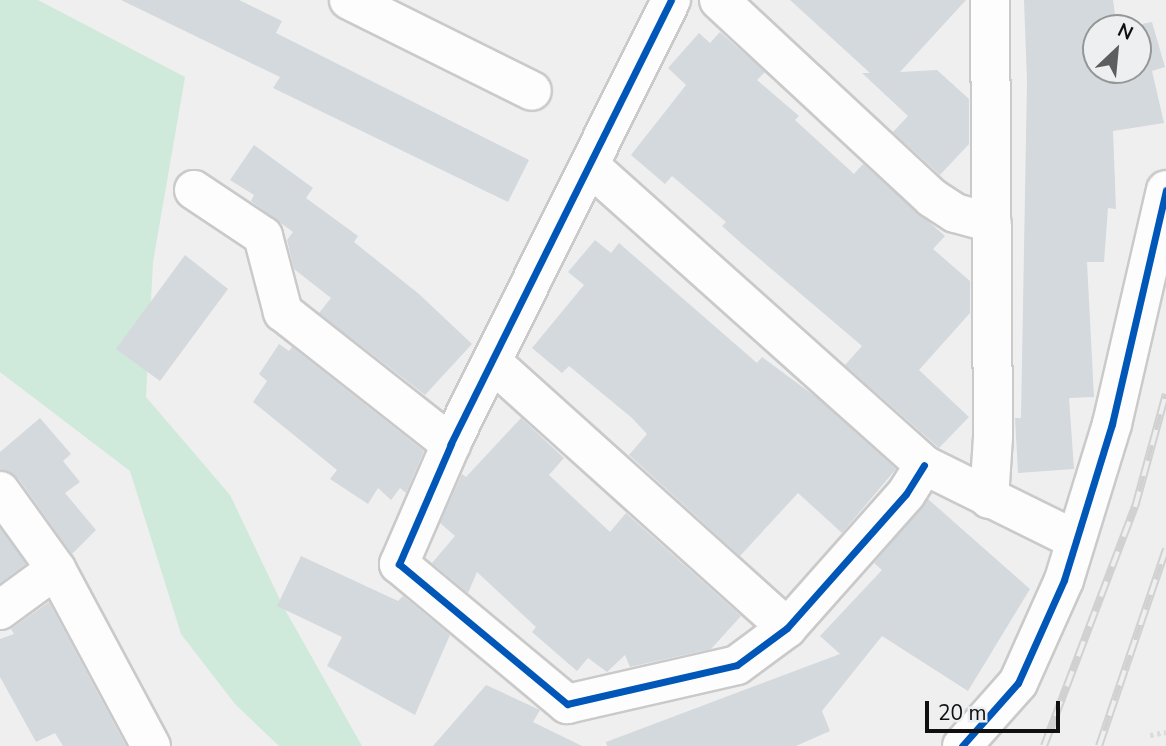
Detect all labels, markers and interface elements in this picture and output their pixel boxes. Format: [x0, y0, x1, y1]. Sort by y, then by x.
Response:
north arrow [1082, 14, 1152, 84]
text: N [1113, 17, 1137, 47]
scale bar [928, 686, 1063, 730]
text: 20 m [938, 699, 987, 727]

